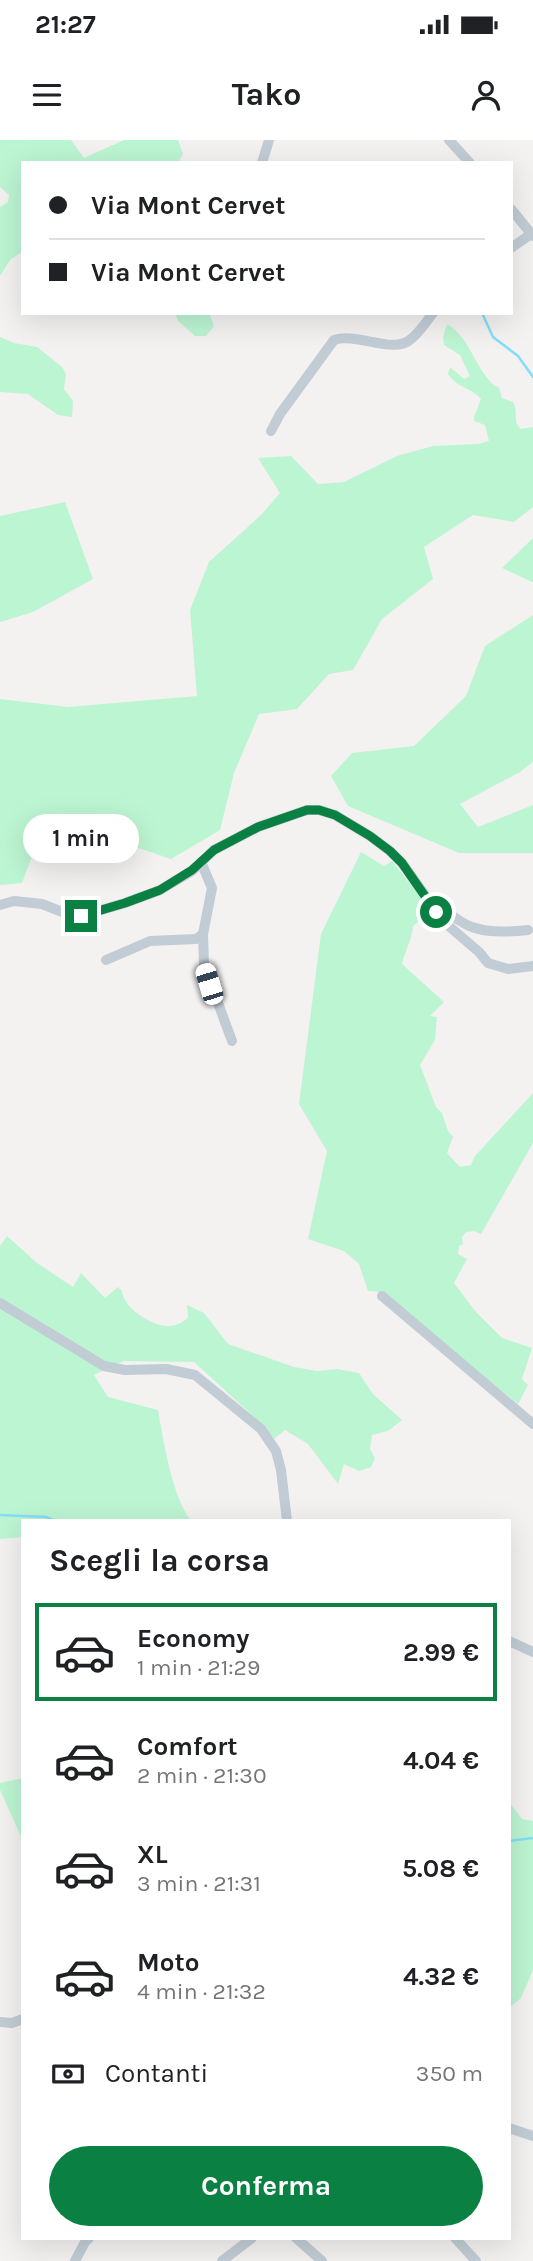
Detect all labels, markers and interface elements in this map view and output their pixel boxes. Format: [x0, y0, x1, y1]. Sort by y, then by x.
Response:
text: 21:27 [35, 9, 96, 40]
icon: menu [28, 76, 66, 114]
text: Tako [232, 76, 301, 113]
icon: person [467, 76, 505, 114]
text: Via Mont Cervet [91, 190, 285, 221]
text: Via Mont Cervet [91, 257, 285, 288]
callout: 1 min [23, 814, 139, 864]
text: 1 min [52, 825, 110, 852]
route start [420, 896, 452, 928]
route end [65, 900, 97, 932]
car [193, 961, 226, 1007]
text: Scegli la corsa [49, 1542, 270, 1579]
icon: car [53, 1621, 116, 1684]
text: Economy [137, 1623, 249, 1654]
text: 2.99 € [403, 1637, 479, 1668]
text: 1 min · 21:29 [137, 1654, 260, 1681]
icon: car [53, 1729, 116, 1792]
text: Comfort [137, 1731, 238, 1762]
text: 4.04 € [403, 1745, 479, 1776]
text: 2 min · 21:30 [137, 1762, 267, 1789]
icon: car [53, 1837, 116, 1900]
text: XL [137, 1839, 168, 1870]
text: 5.08 € [402, 1853, 479, 1884]
text: 3 min · 21:31 [137, 1870, 261, 1897]
icon: car [53, 1945, 116, 2008]
text: Moto [137, 1947, 199, 1978]
text: 4.32 € [403, 1961, 479, 1992]
text: 4 min · 21:32 [137, 1978, 266, 2005]
icon: cash [49, 2055, 87, 2093]
text: Contanti [105, 2058, 208, 2089]
text: 350 m [416, 2060, 483, 2087]
button: Conferma [49, 2146, 483, 2226]

